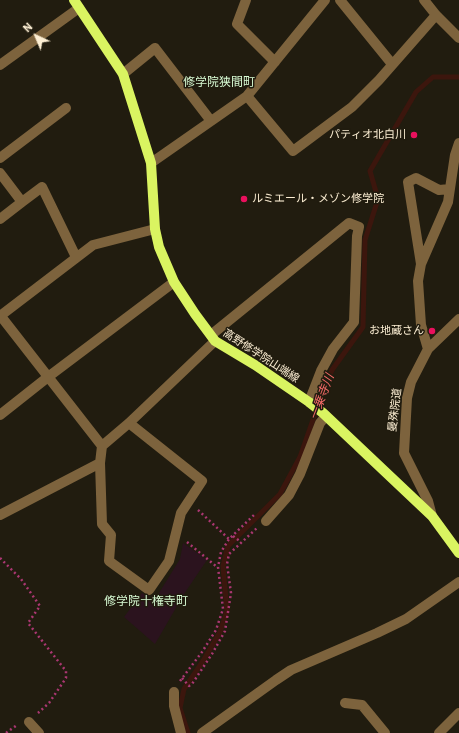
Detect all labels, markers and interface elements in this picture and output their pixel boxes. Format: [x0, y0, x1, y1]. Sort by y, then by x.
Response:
north arrow [16, 16, 56, 56]
text: N [20, 20, 35, 35]
district label: 修学院狭間町 [183, 76, 255, 90]
place label: パティオ北白川 [329, 128, 406, 142]
marker: パティオ北白川 [409, 130, 419, 140]
place label: ルミエール・メゾン修学院 [252, 192, 384, 206]
marker: ルミエール・メゾン修学院 [239, 194, 249, 204]
place label: お地蔵さん [369, 324, 424, 338]
marker: お地蔵さん [427, 326, 437, 336]
street label: 高野修学院山端線 [221, 327, 301, 385]
water label: 一乗寺川 [307, 372, 337, 422]
street label: 曼殊院道 [386, 387, 404, 433]
district label: 修学院十権寺町 [104, 595, 188, 609]

